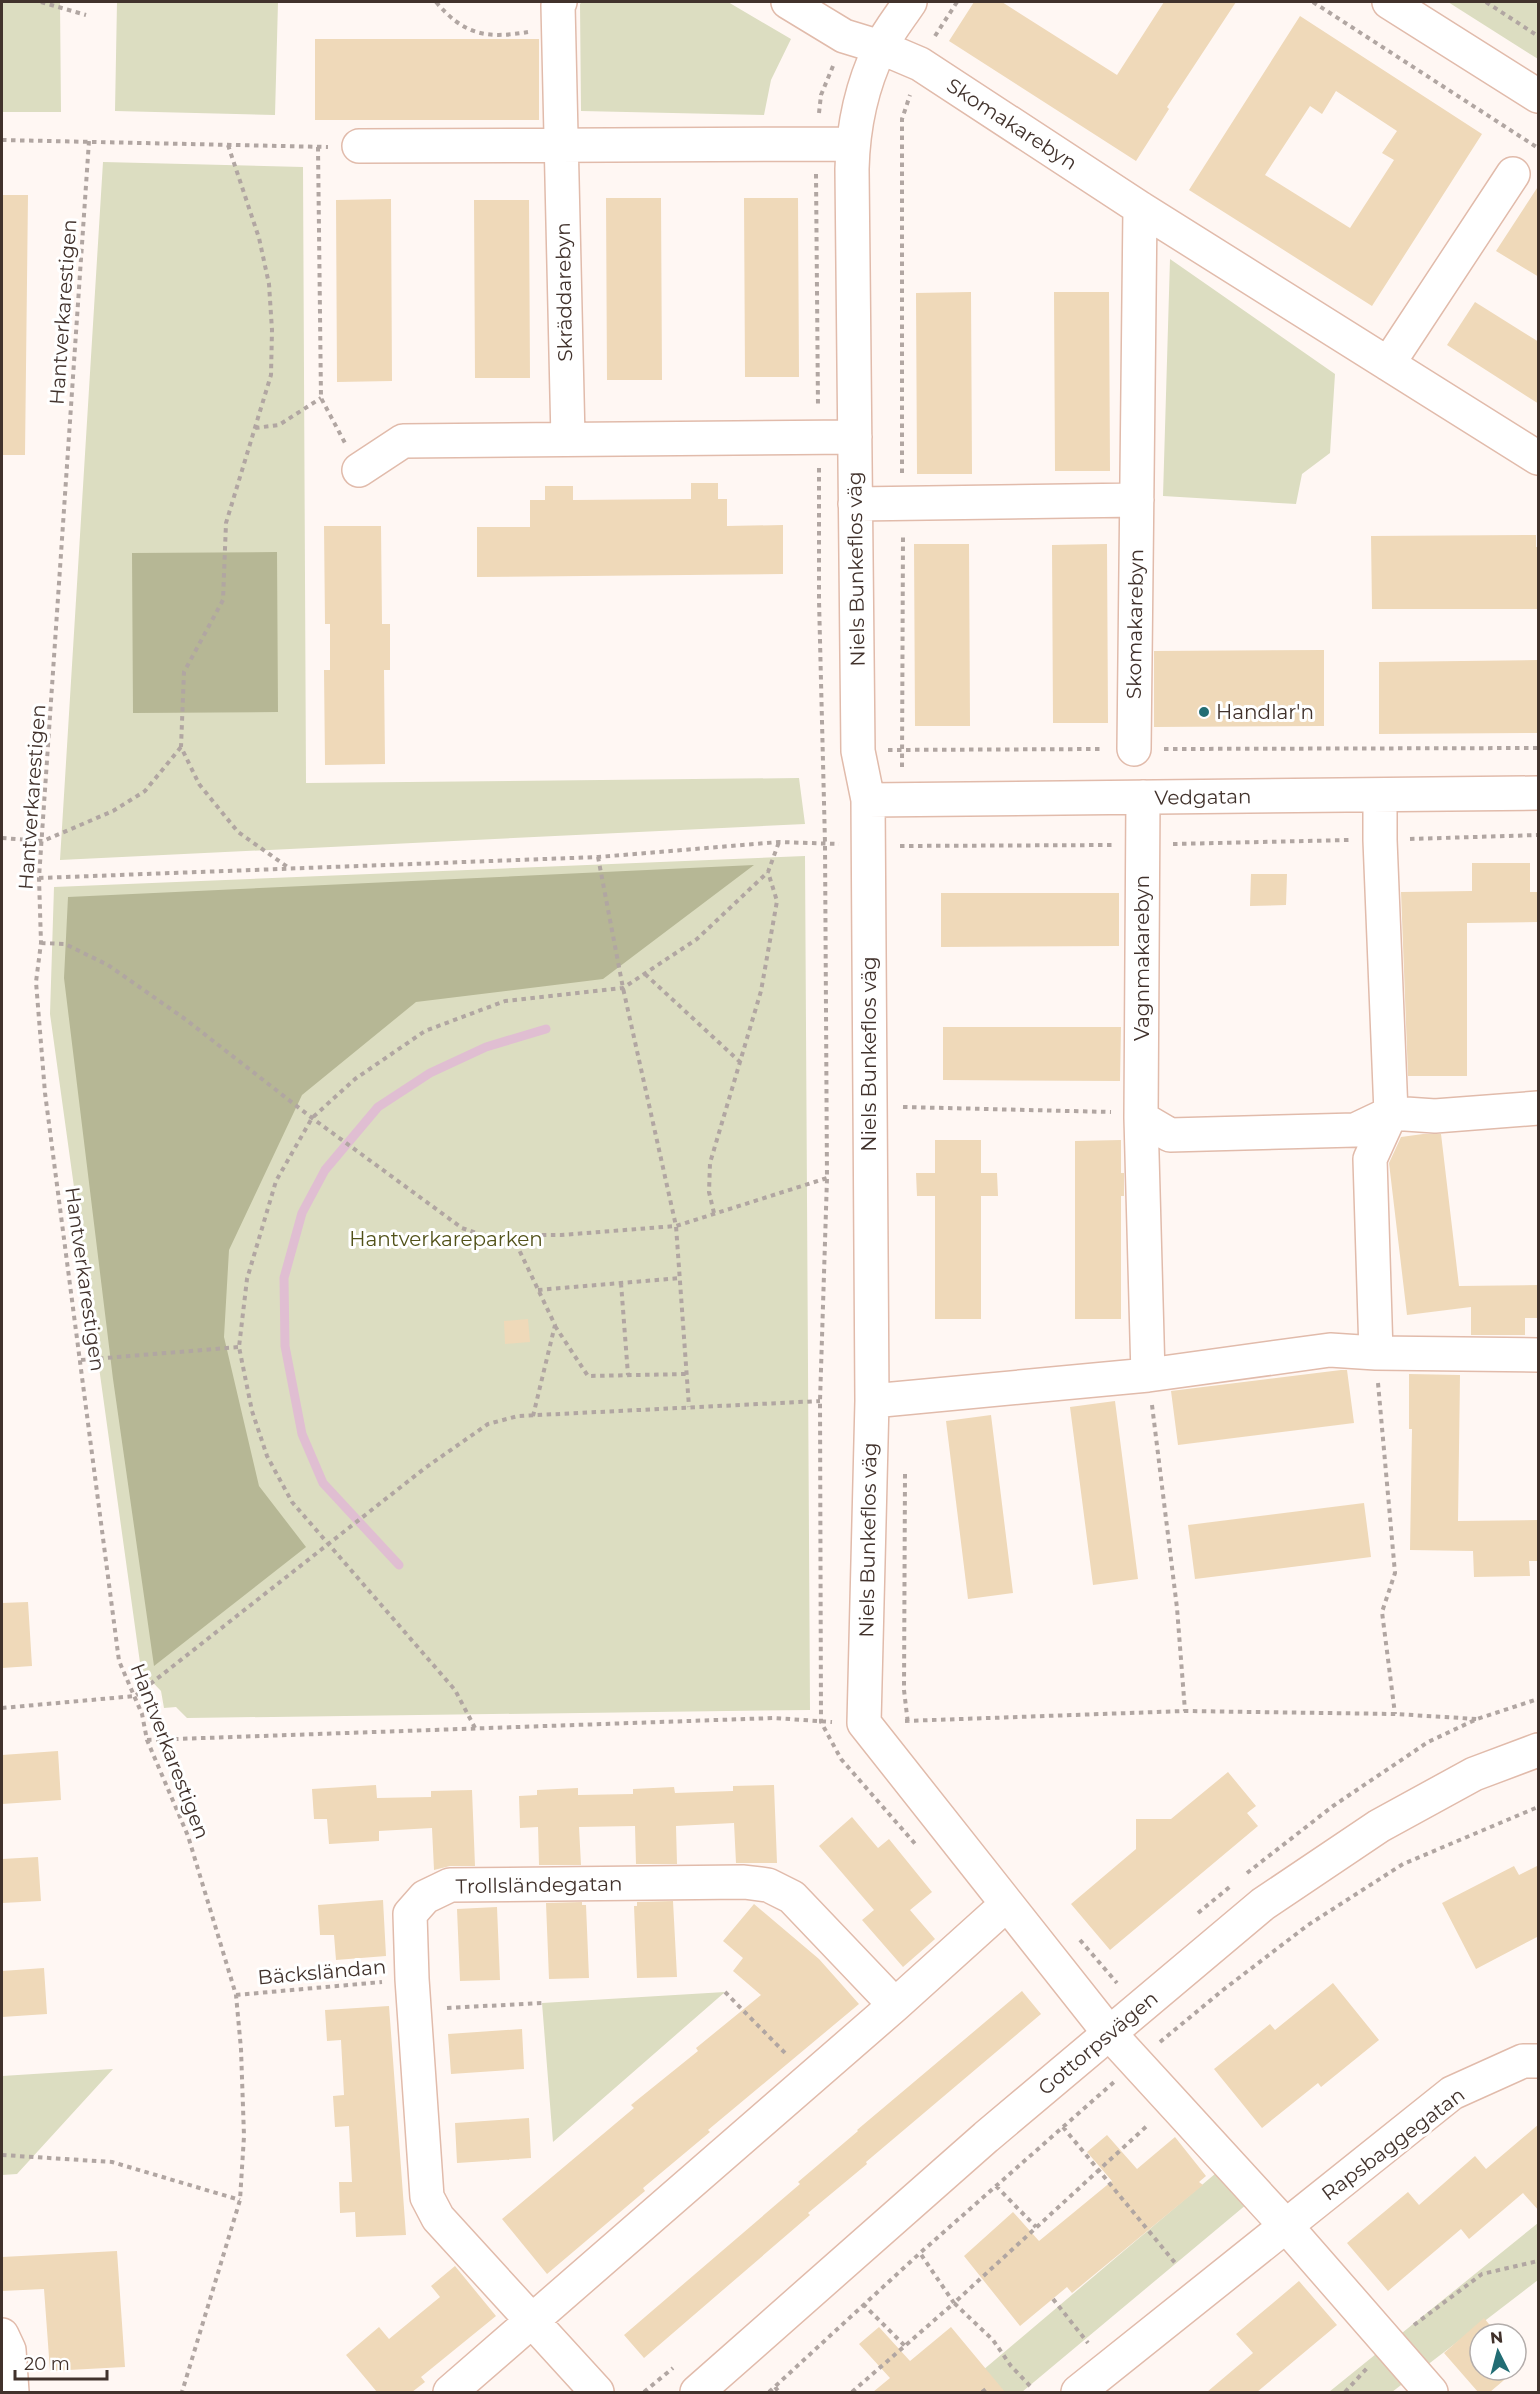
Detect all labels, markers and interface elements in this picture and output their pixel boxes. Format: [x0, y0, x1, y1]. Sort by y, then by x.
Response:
street label: Skomakarebyn [942, 73, 1082, 175]
street label: Hantverkarestigen [45, 218, 81, 406]
street label: Skräddarebyn [551, 222, 577, 362]
street label: Niels Bunkeflos väg [842, 471, 870, 667]
street label: Skomakarebyn [1122, 549, 1148, 699]
place label: Handlar'n [1216, 700, 1314, 724]
street label: Hantverkarestigen [14, 703, 50, 891]
marker: Handlar'n [1197, 705, 1211, 719]
street label: Vedgatan [1154, 784, 1252, 810]
street label: Vagnmakarebyn [1130, 875, 1154, 1041]
street label: Niels Bunkeflos väg [857, 956, 881, 1152]
street label: Hantverkarestigen [60, 1185, 110, 1373]
park label: Hantverkareparken [349, 1227, 543, 1251]
street label: Niels Bunkeflos väg [854, 1442, 882, 1638]
street label: Hantverkarestigen [125, 1660, 215, 1842]
street label: Trollsländegatan [455, 1872, 623, 1898]
street label: Bäcksländan [257, 1954, 387, 1990]
street label: Gottorpsvägen [1033, 1986, 1163, 2100]
street label: Rapsbaggegatan [1317, 2082, 1469, 2206]
north arrow [1468, 2322, 1528, 2382]
text: N [1489, 2327, 1504, 2348]
scale bar [15, 2343, 106, 2381]
text: 20 m [24, 2353, 70, 2375]

